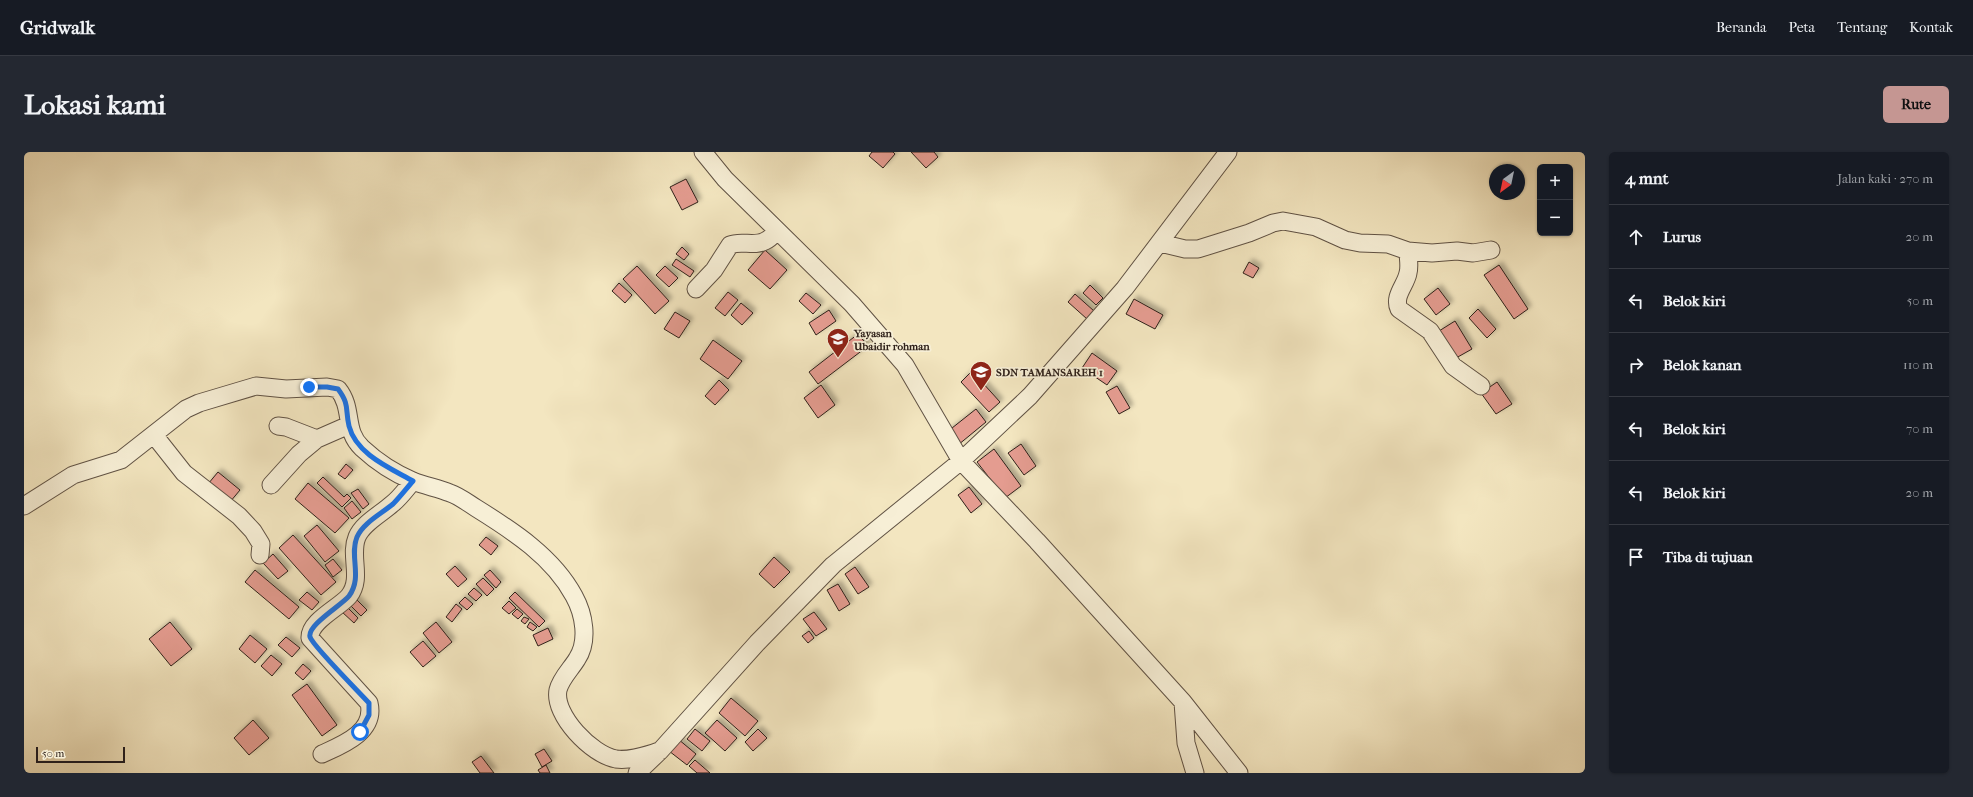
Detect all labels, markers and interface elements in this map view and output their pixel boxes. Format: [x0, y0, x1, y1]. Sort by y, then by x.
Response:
text: Gridwalk [20, 17, 95, 39]
text: Beranda [1716, 19, 1767, 36]
text: Peta [1789, 19, 1815, 36]
text: Tentang [1837, 19, 1887, 36]
text: Kontak [1909, 19, 1953, 36]
button: Rute [1883, 86, 1949, 123]
text: Lokasi kami [24, 88, 166, 121]
north arrow [1489, 164, 1525, 200]
map controls [1537, 164, 1573, 236]
button: + [1537, 164, 1573, 200]
text: 4 mnt [1625, 168, 1669, 188]
text: Jalan kaki · 270 m [1837, 171, 1933, 186]
button: − [1537, 200, 1573, 236]
icon: ahead [1625, 226, 1647, 248]
text: Lurus [1663, 228, 1701, 246]
text: 20 m [1906, 229, 1933, 244]
icon: left [1625, 290, 1647, 312]
text: Belok kiri [1663, 292, 1726, 310]
text: 50 m [1907, 293, 1933, 308]
school or university icon: Yayasan Ubaidir rohman [825, 326, 851, 359]
place label: Yayasan Ubaidir rohman [853, 327, 930, 353]
icon: right [1625, 354, 1647, 376]
text: Belok kanan [1663, 356, 1742, 374]
text: 110 m [1903, 357, 1933, 372]
school or university icon: SDN TAMANSAREH 1 [968, 359, 994, 392]
place label: SDN TAMANSAREH 1 [996, 366, 1103, 379]
route end [300, 378, 318, 396]
icon: left [1625, 418, 1647, 440]
text: Belok kiri [1663, 420, 1726, 438]
text: 70 m [1906, 421, 1933, 436]
icon: left [1625, 482, 1647, 504]
text: Belok kiri [1663, 484, 1726, 502]
text: 20 m [1906, 485, 1933, 500]
icon: arrive [1625, 546, 1647, 568]
text: Tiba di tujuan [1663, 548, 1753, 566]
route start [351, 723, 369, 741]
scale bar [36, 745, 125, 764]
text: 50 m [42, 747, 64, 760]

